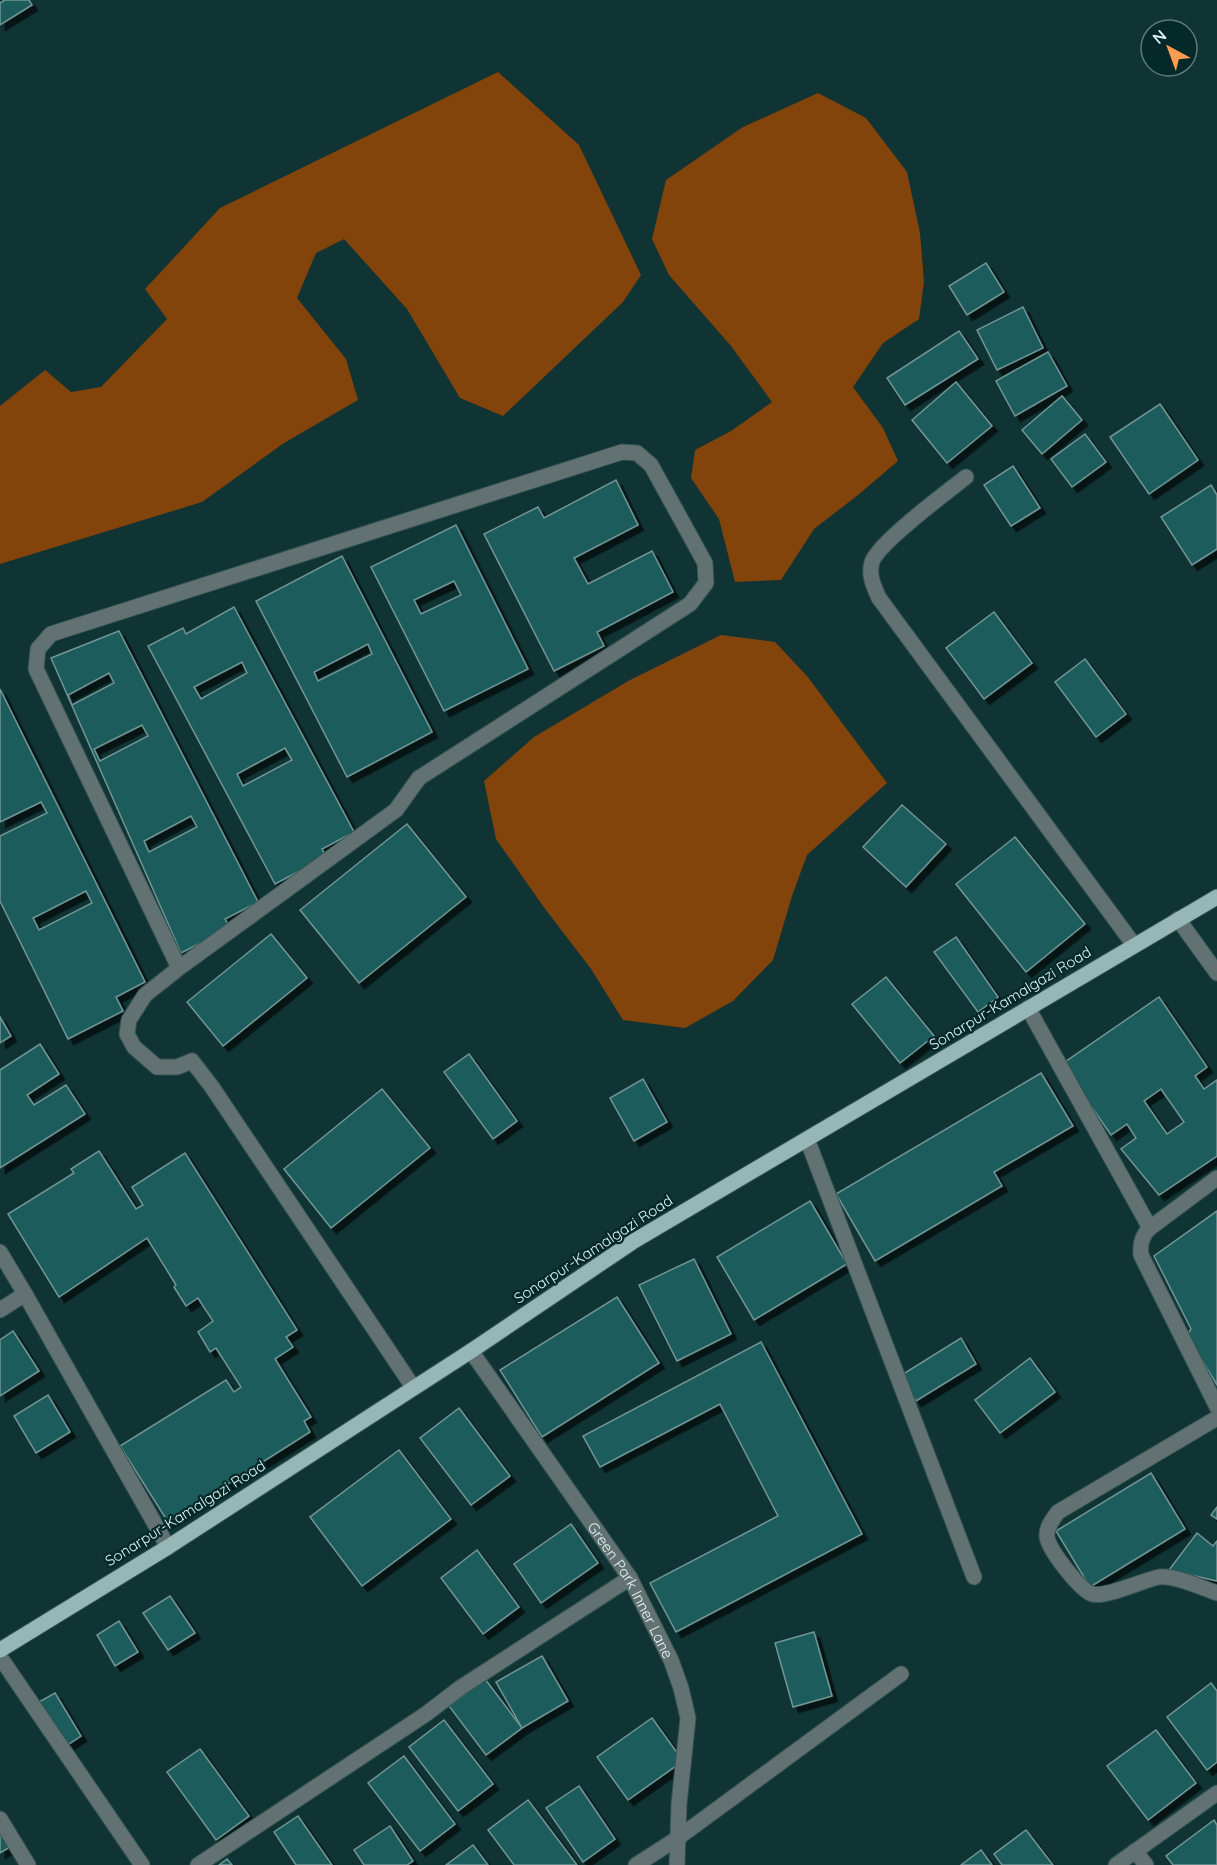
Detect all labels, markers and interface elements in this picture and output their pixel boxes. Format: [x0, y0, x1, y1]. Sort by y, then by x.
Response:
north arrow [1139, 18, 1199, 78]
text: N [1148, 25, 1170, 48]
street label: Sonarpur-Kamalgazi Road [926, 942, 1094, 1054]
street label: Sonarpur-Kamalgazi Road [510, 1190, 676, 1308]
street label: Sonarpur-Kamalgazi Road [101, 1456, 269, 1570]
street label: Green Park Inner Lane [584, 1518, 678, 1661]

